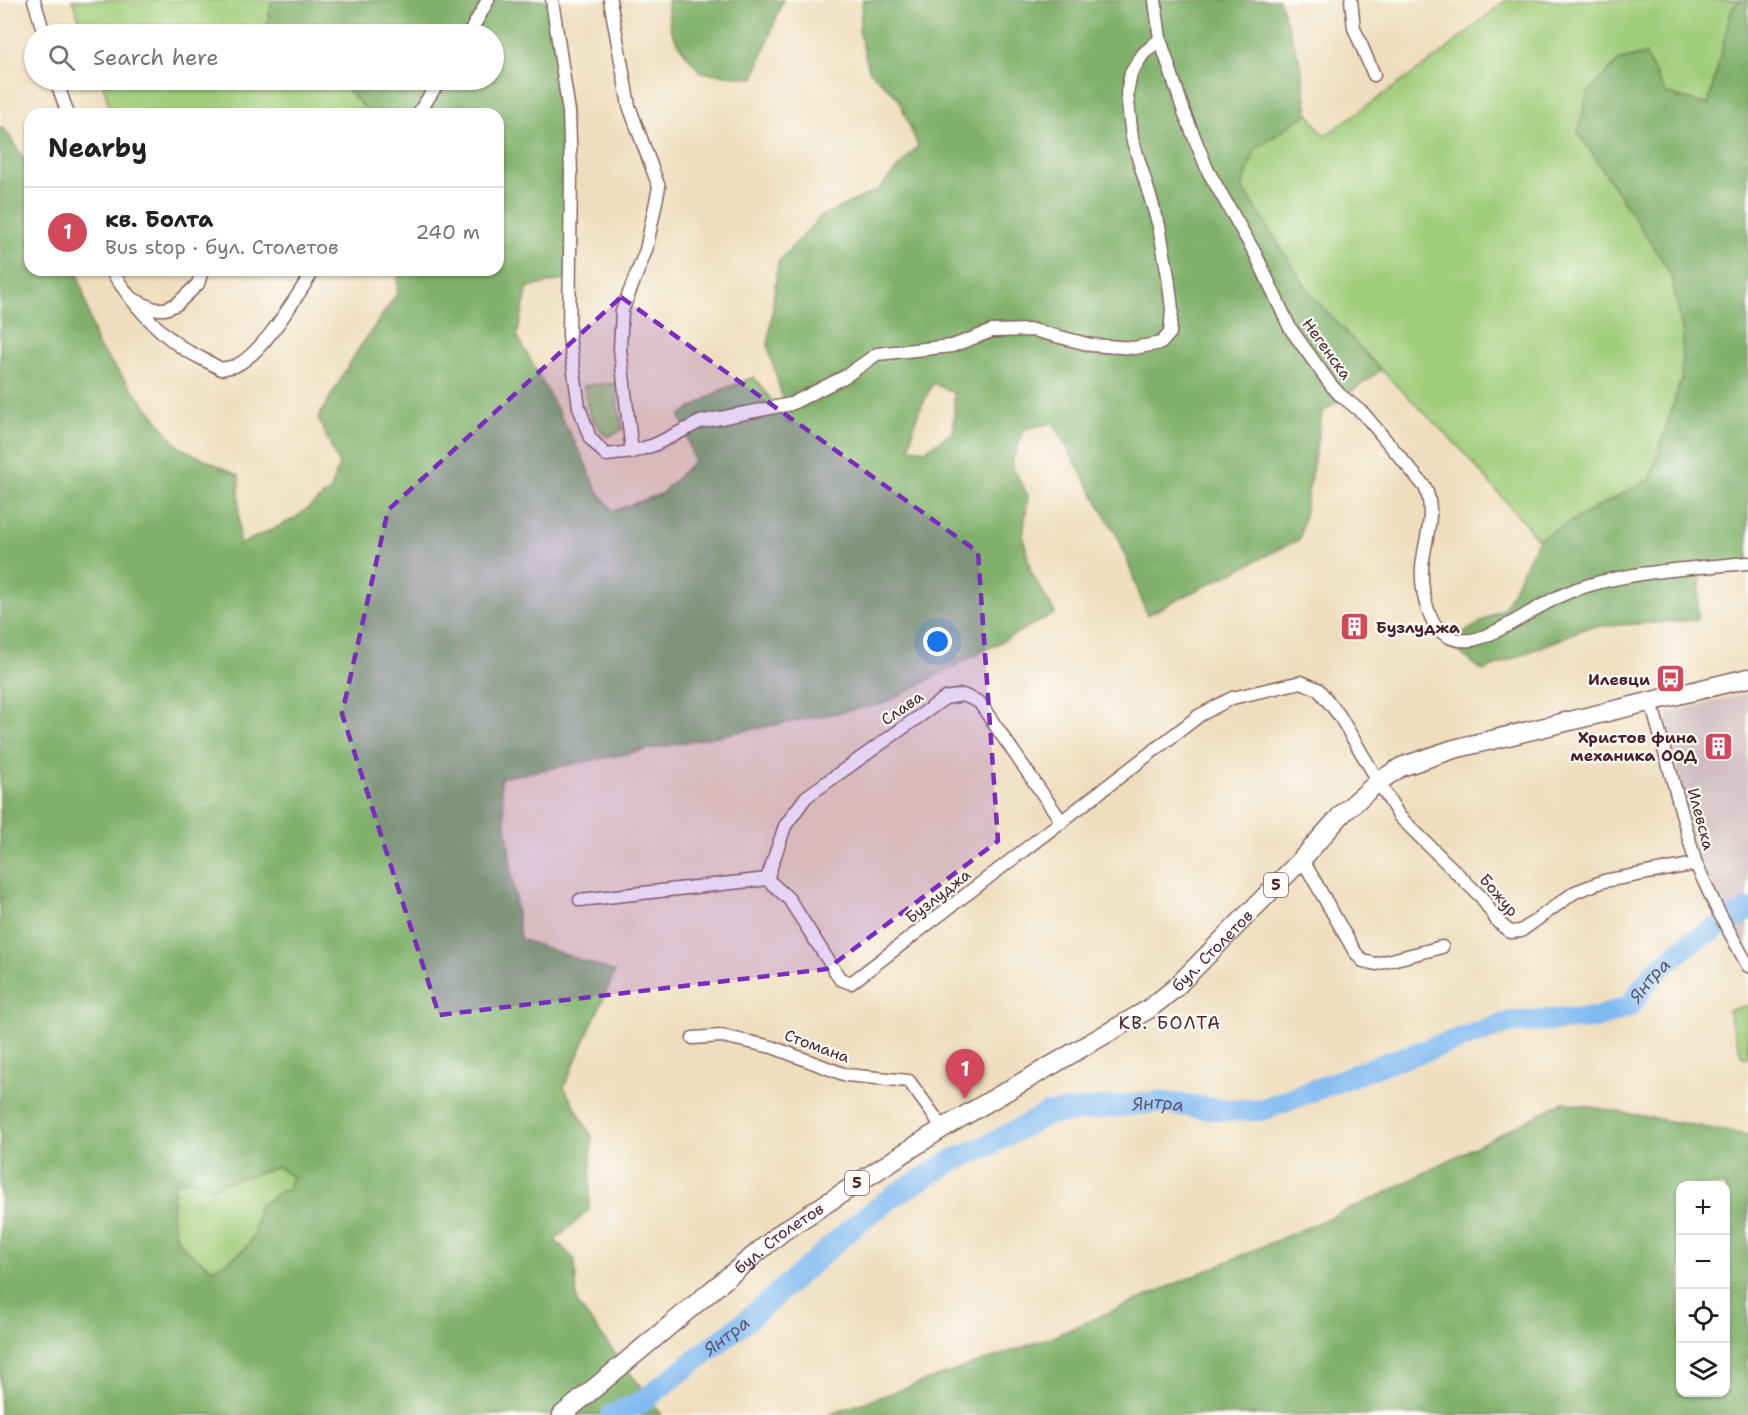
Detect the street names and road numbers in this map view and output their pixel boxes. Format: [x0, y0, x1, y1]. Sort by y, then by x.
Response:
street label: Негенска [1298, 314, 1356, 384]
street label: Слава [877, 686, 927, 730]
street label: Илевска [1683, 786, 1719, 853]
street label: Бузлуджа [901, 864, 975, 928]
street label: Божур [1475, 869, 1523, 921]
road number: 5 [1264, 873, 1288, 897]
street label: бул. Столетов [1167, 905, 1257, 996]
street label: Стомана [781, 1024, 853, 1068]
road number: 5 [845, 1171, 869, 1195]
street label: бул. Столетов [729, 1197, 827, 1278]

